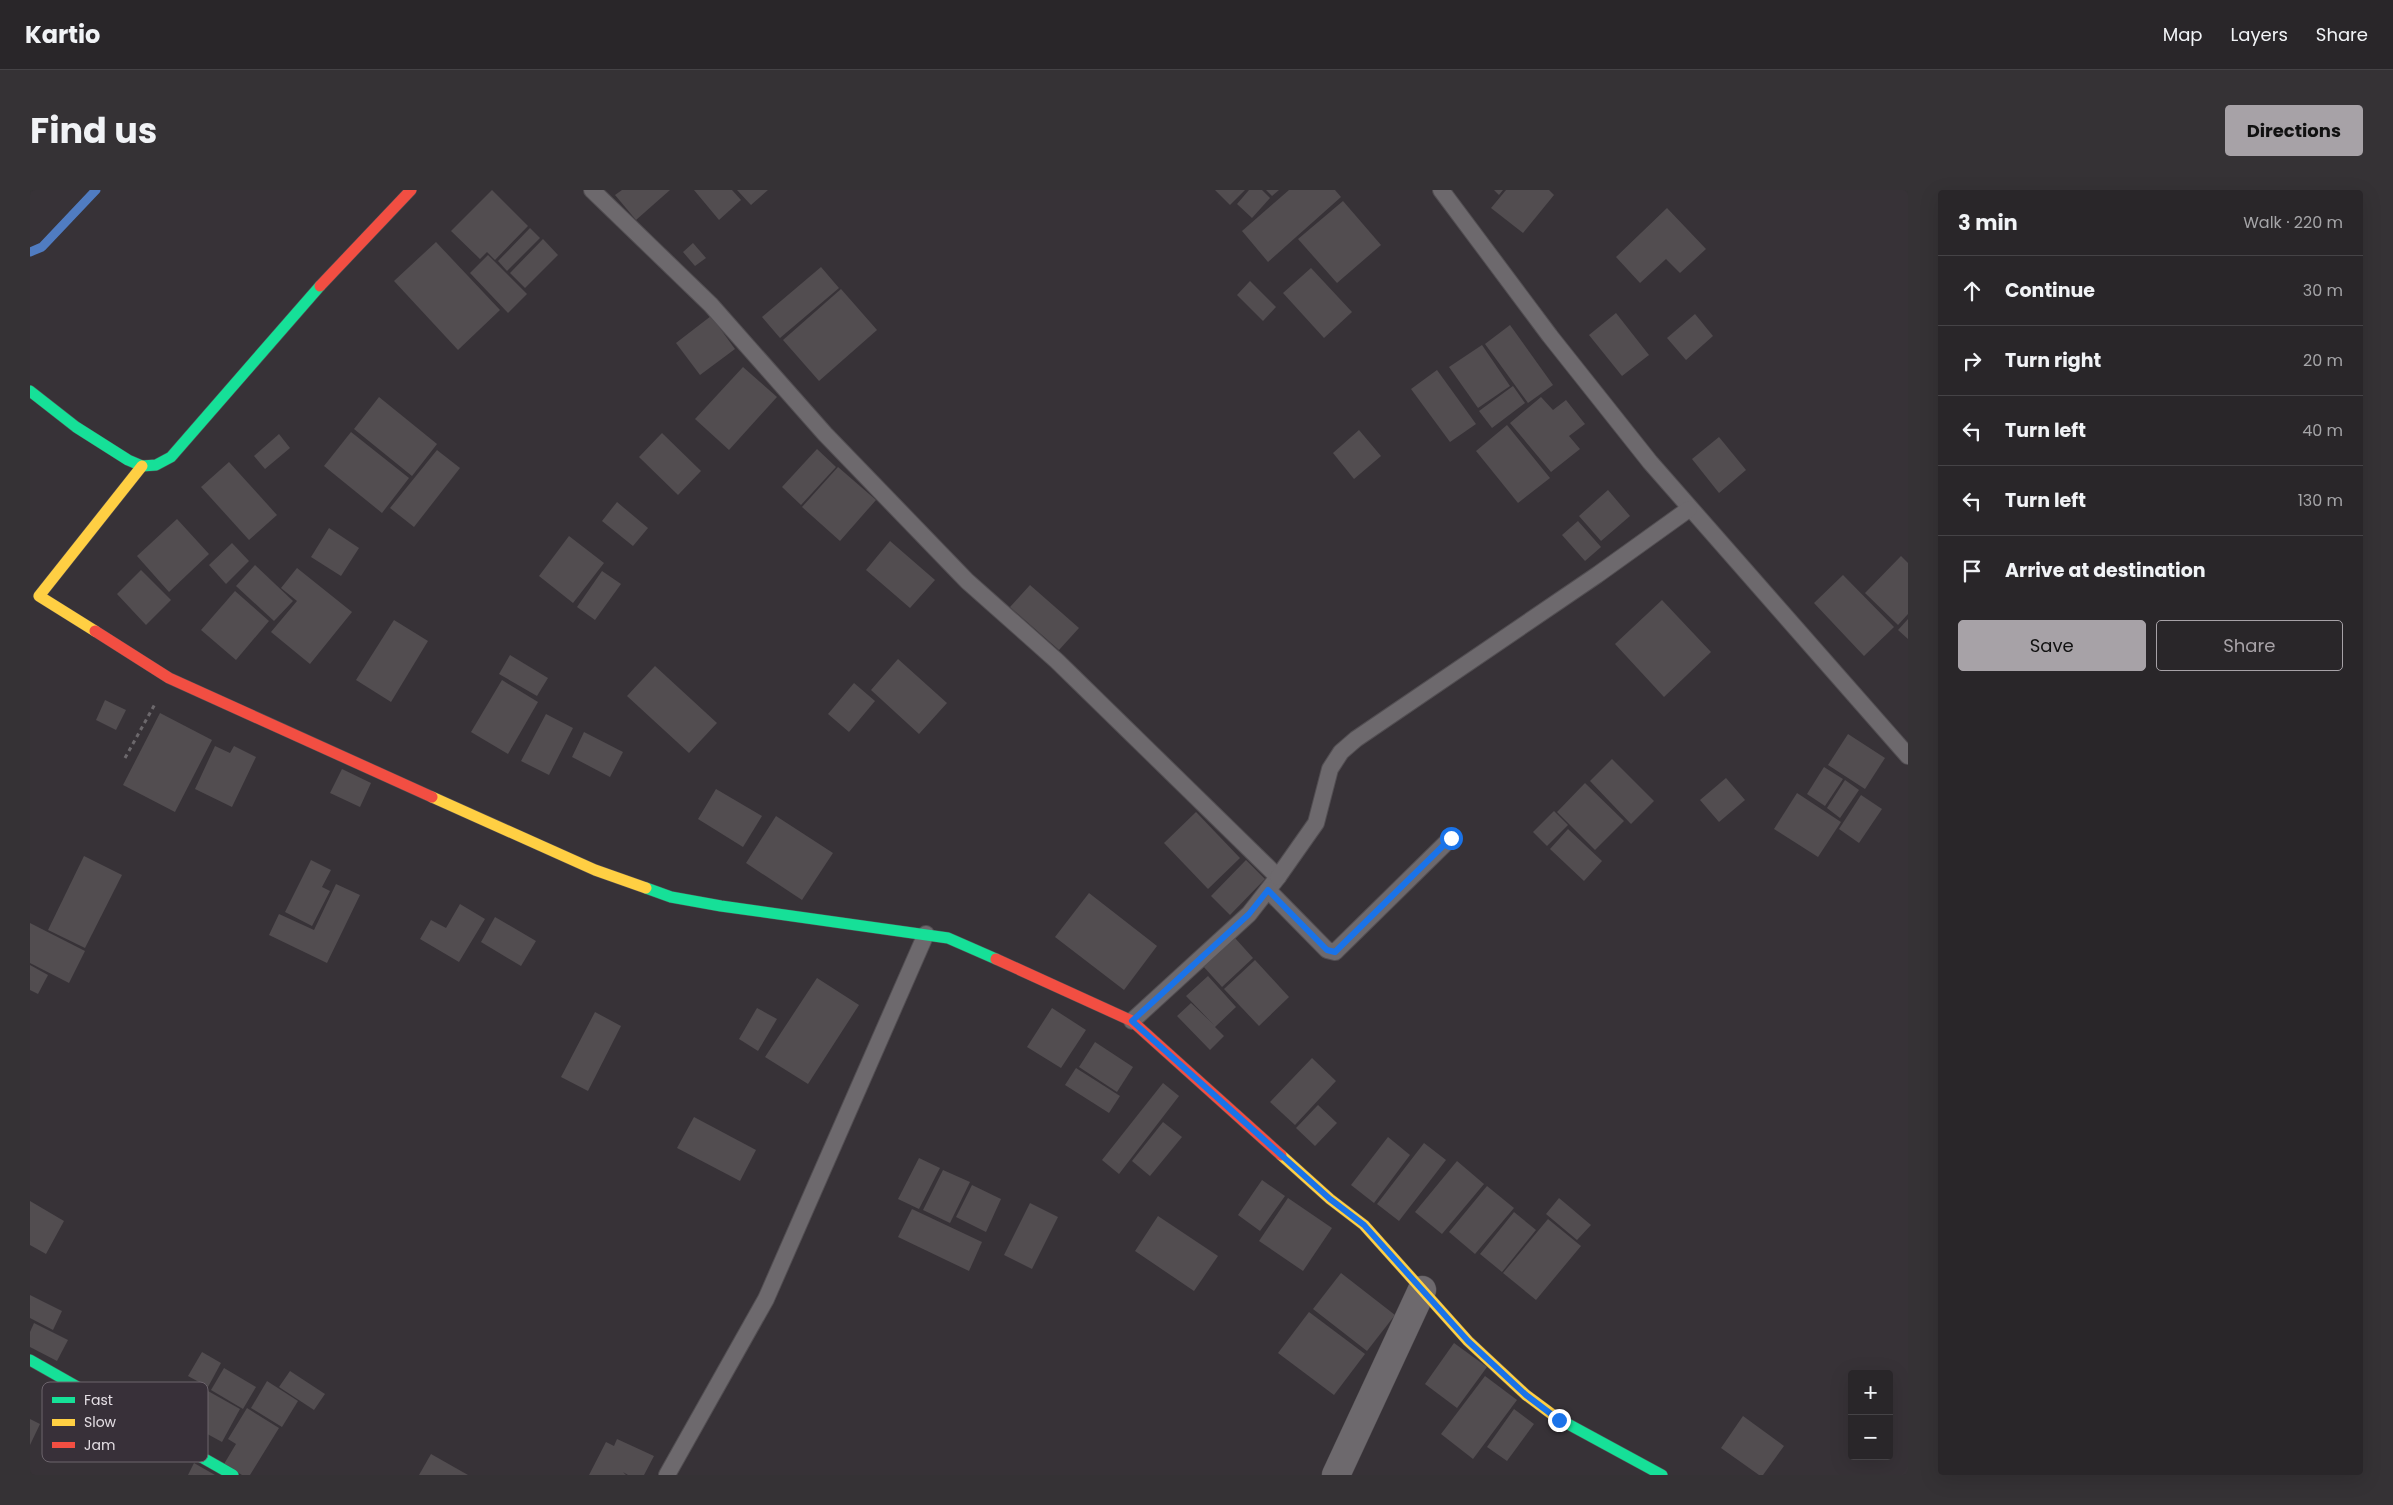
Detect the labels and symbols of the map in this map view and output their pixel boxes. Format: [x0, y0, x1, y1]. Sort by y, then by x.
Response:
route start [1440, 827, 1463, 850]
legend [42, 1382, 208, 1462]
text: Fast [84, 1390, 113, 1410]
route end [1548, 1409, 1571, 1432]
text: Slow [84, 1412, 117, 1432]
text: Jam [84, 1435, 115, 1455]

